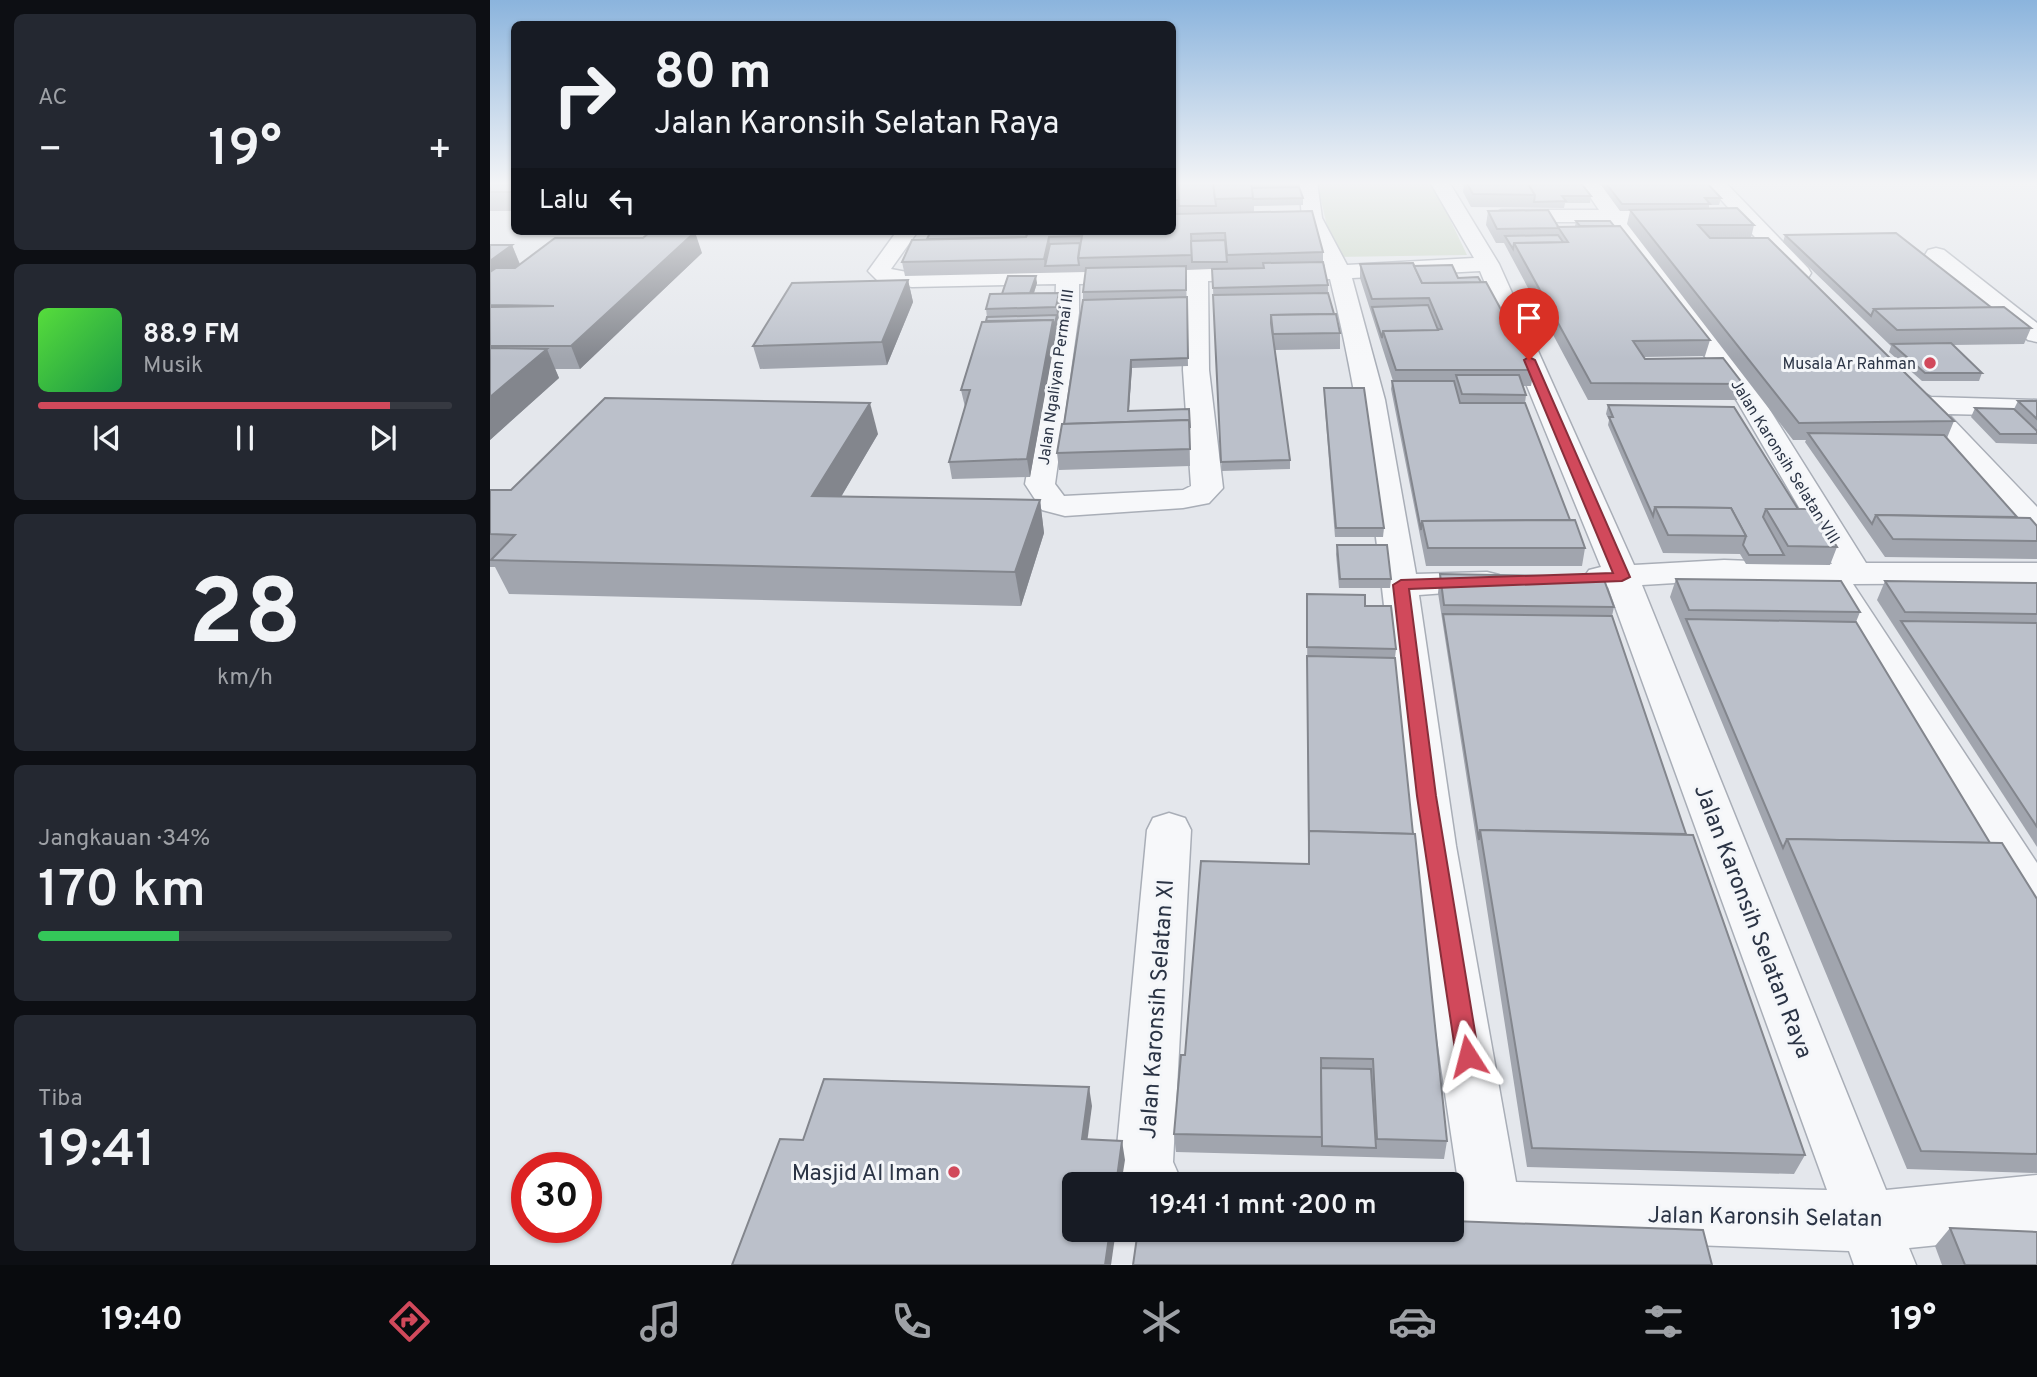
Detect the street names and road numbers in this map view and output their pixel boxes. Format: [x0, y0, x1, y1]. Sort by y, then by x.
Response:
street label: Jalan Ngaliyan Permai III [1035, 288, 1079, 467]
street label: Jalan Karonsih Selatan VIII [1725, 376, 1843, 548]
street label: Jalan Karonsih Selatan Raya [1686, 781, 1817, 1063]
street label: Jalan Karonsih Selatan XI [1135, 878, 1182, 1140]
street label: Jalan Karonsih Selatan [1647, 1202, 1883, 1235]

